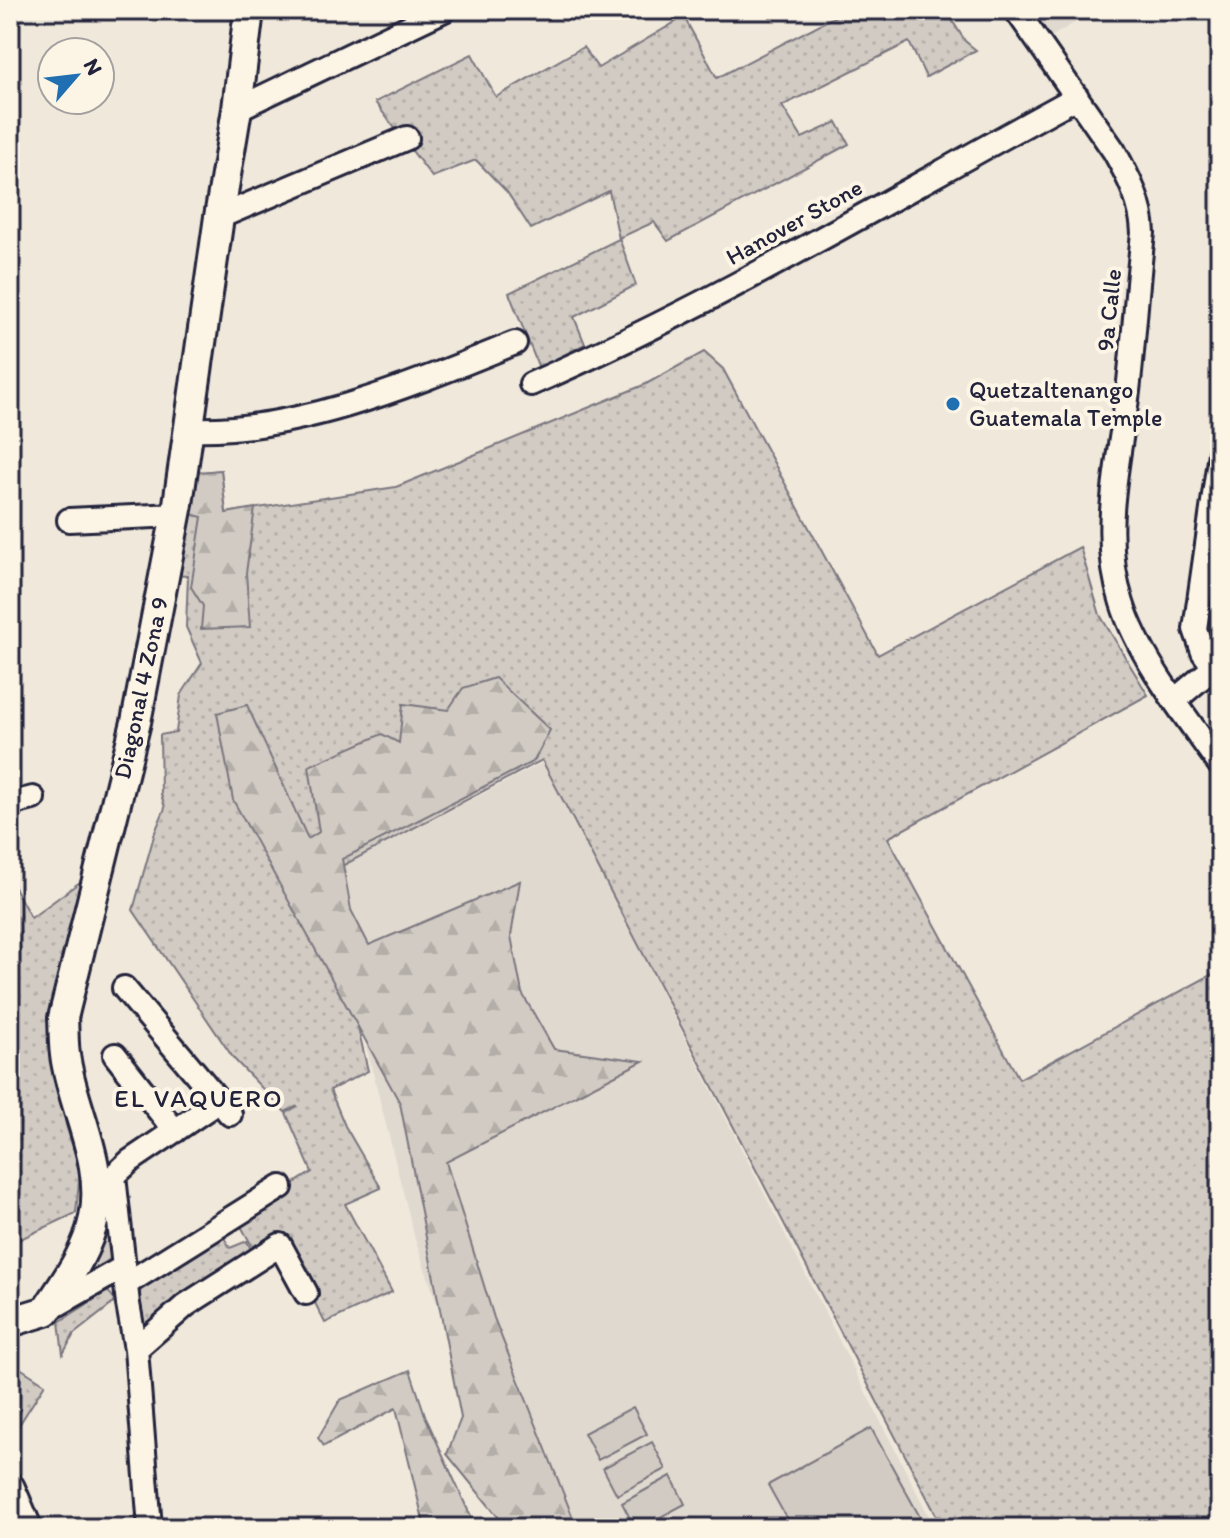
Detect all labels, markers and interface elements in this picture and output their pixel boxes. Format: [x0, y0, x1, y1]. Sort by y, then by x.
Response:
north arrow [36, 36, 116, 116]
text: N [78, 54, 109, 80]
street label: Hanover Stone [720, 172, 867, 271]
street label: 9a Calle [1090, 267, 1127, 353]
place label: Quetzaltenango Guatemala Temple [969, 375, 1162, 432]
marker: Quetzaltenango Guatemala Temple [944, 395, 962, 413]
street label: Diagonal 4 Zona 9 [107, 594, 174, 782]
district label: EL VAQUERO [114, 1082, 284, 1114]

